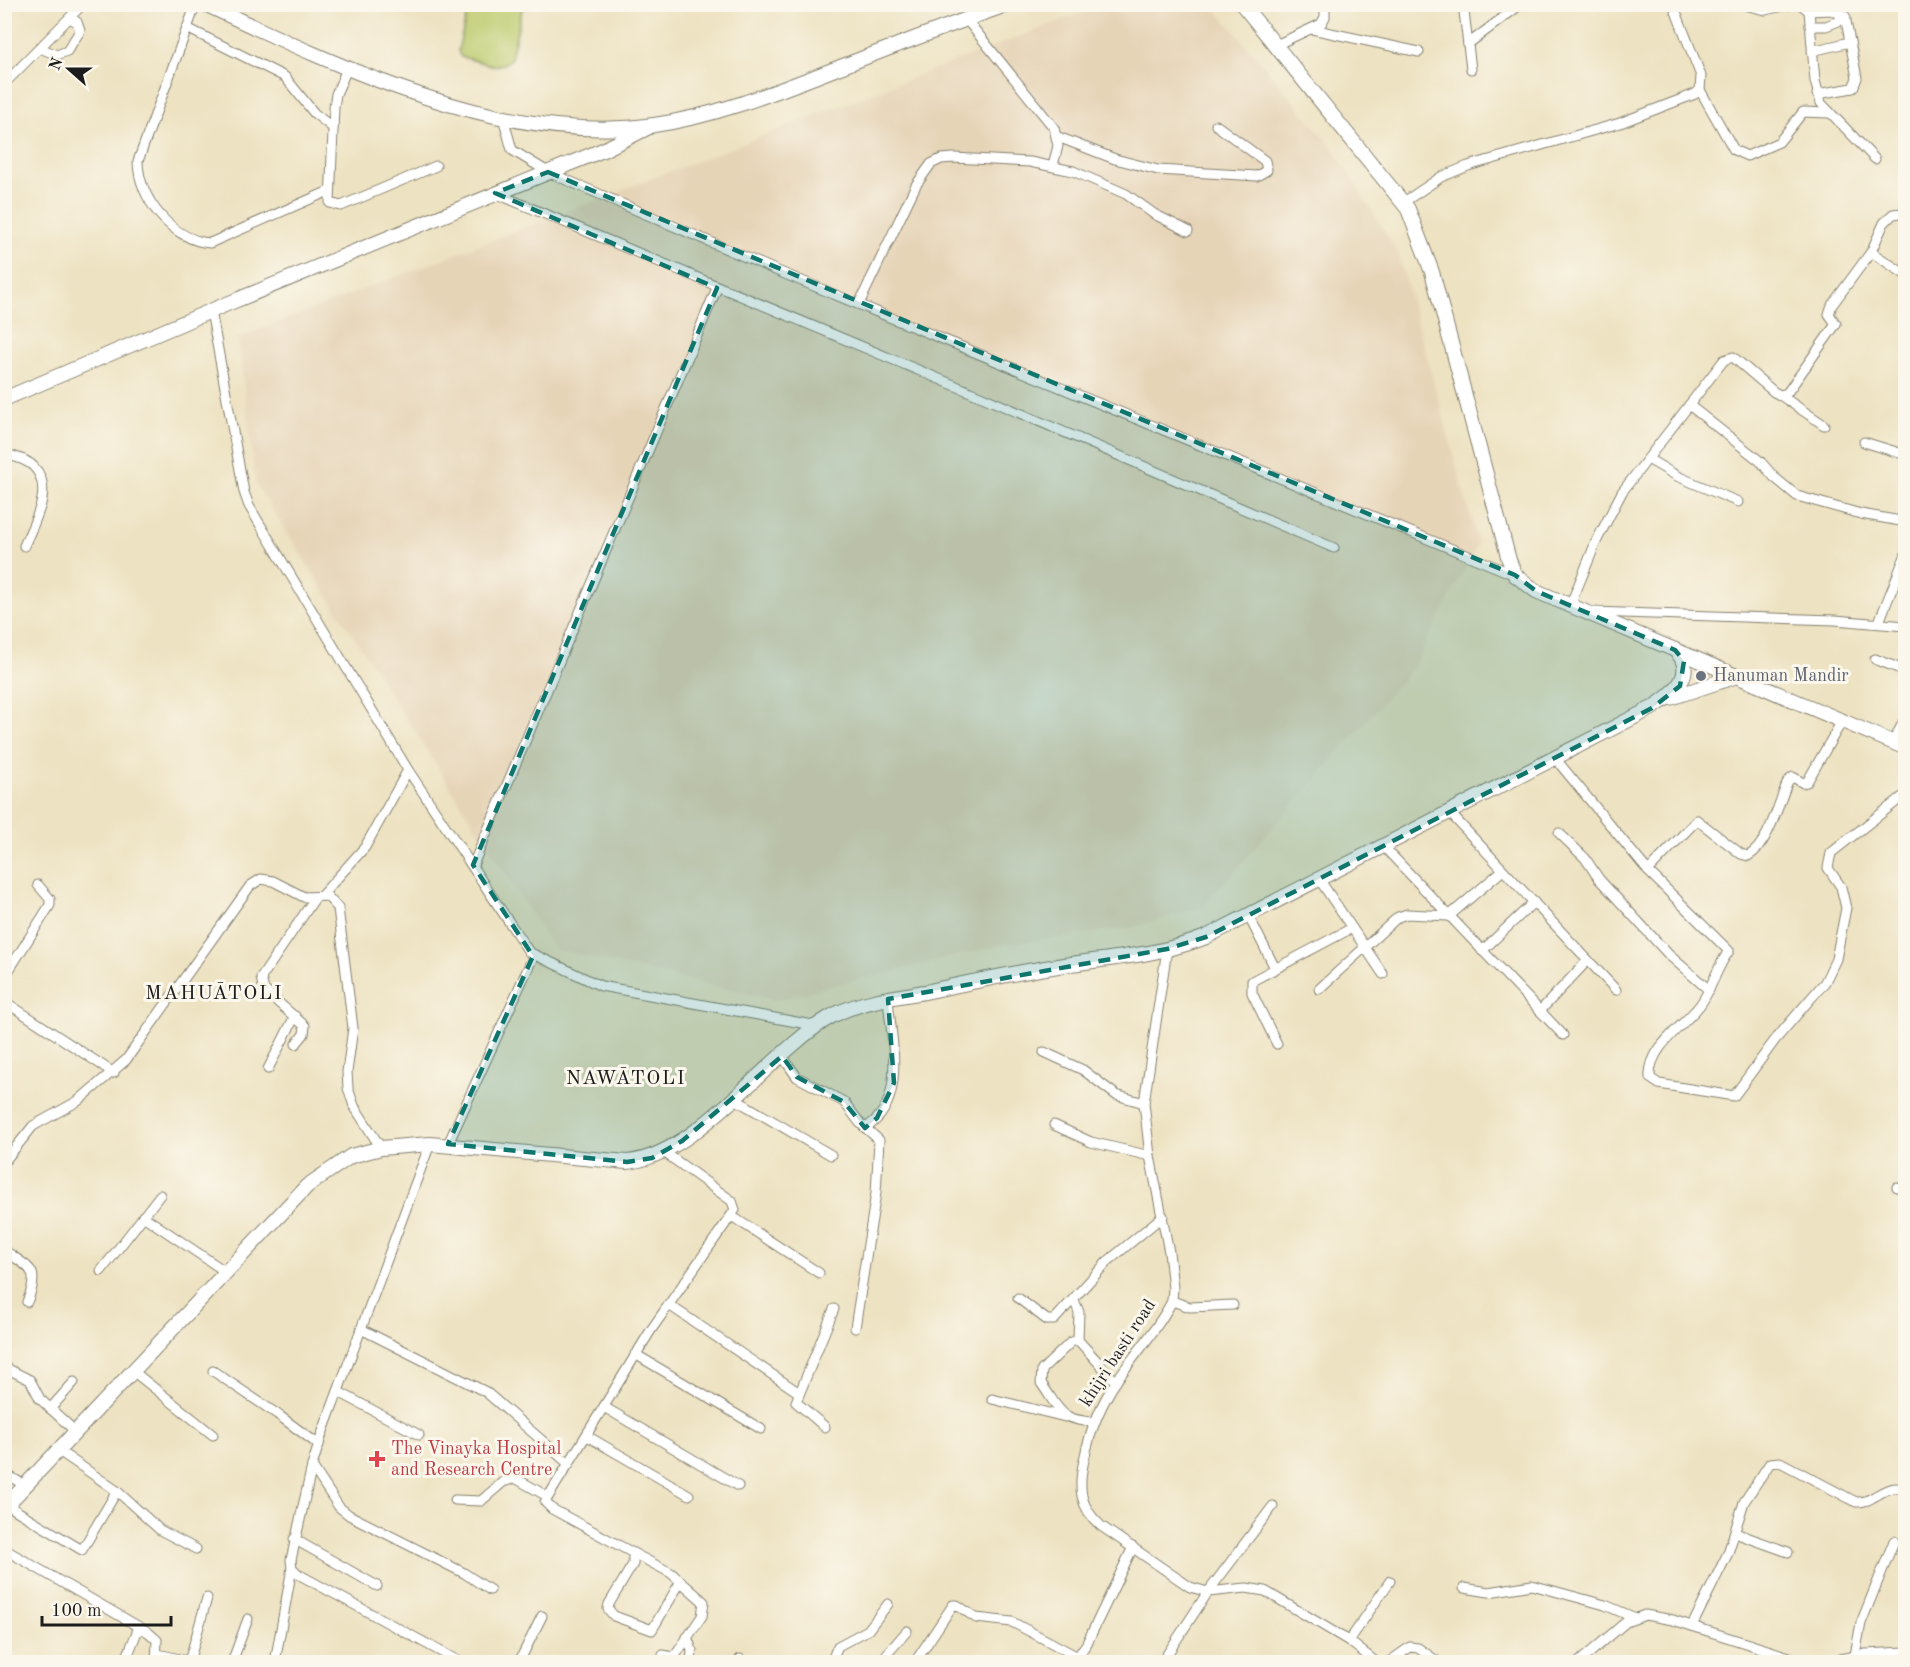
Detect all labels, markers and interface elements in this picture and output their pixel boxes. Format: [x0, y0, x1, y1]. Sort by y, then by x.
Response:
north arrow [39, 39, 99, 99]
text: N [47, 55, 67, 73]
place label: Hanuman Mandir [1713, 667, 1849, 685]
marker: Hanuman Mandir [1694, 669, 1708, 683]
district label: MAHUĀTOLI [145, 982, 283, 1004]
district label: NAWĀTOLI [566, 1067, 686, 1089]
street label: khijri basti road [1077, 1296, 1159, 1410]
place label: The Vinayka Hospital and Research Centre [391, 1440, 561, 1479]
marker: The Vinayka Hospital and Research Centre [368, 1450, 386, 1468]
scale bar [42, 1589, 171, 1627]
text: 100 m [51, 1602, 102, 1620]

